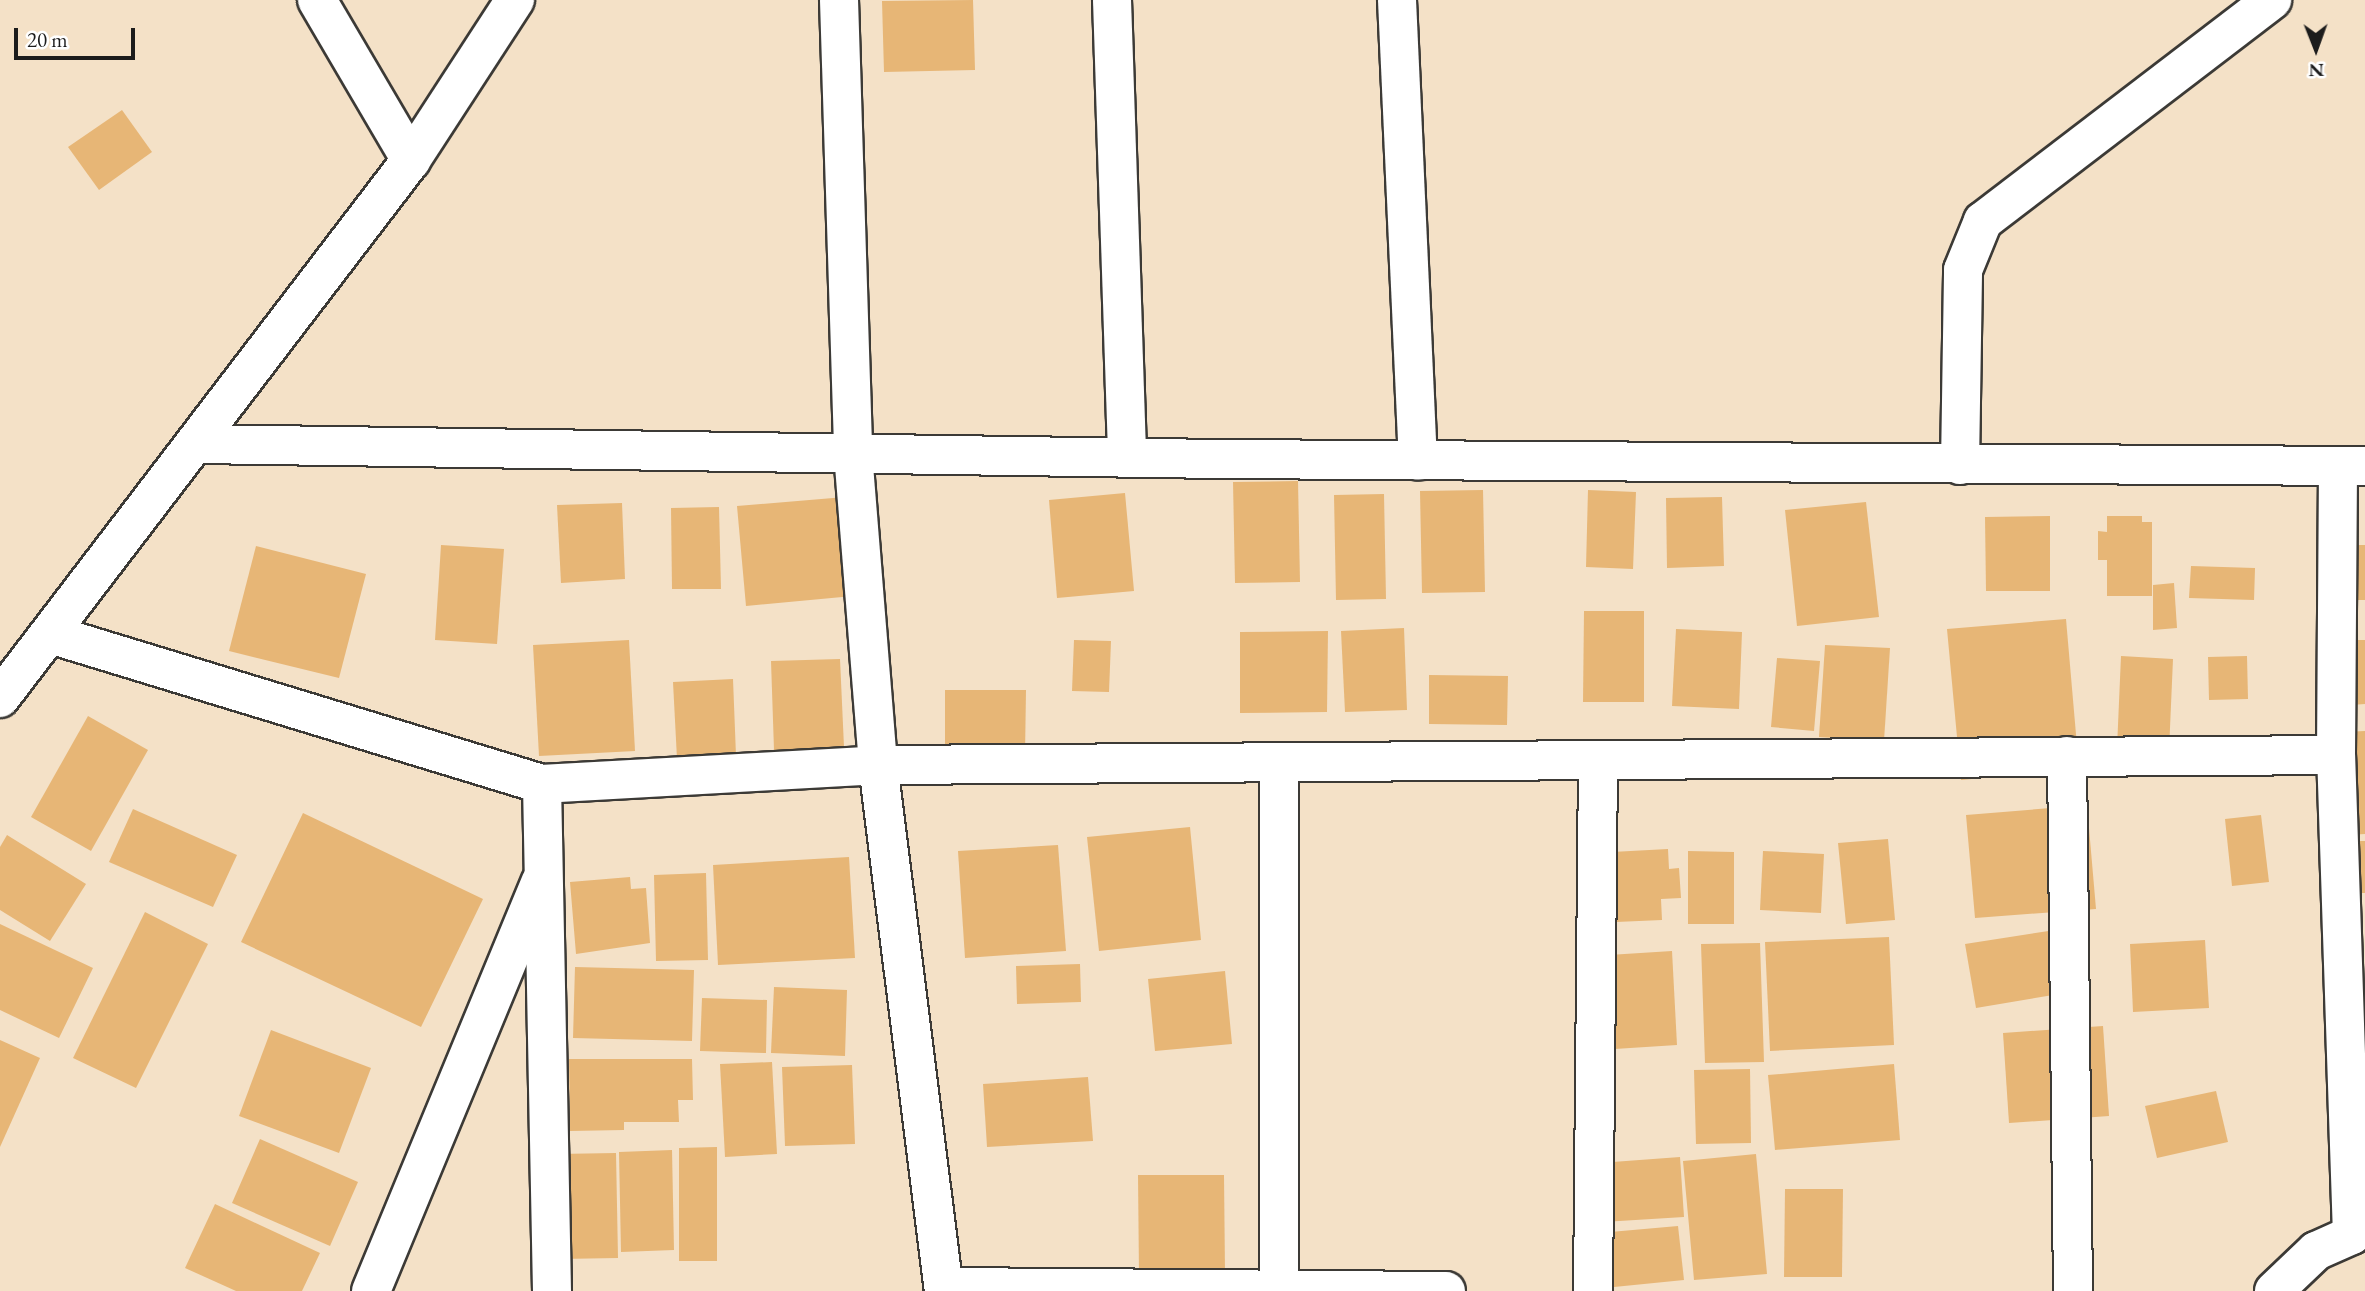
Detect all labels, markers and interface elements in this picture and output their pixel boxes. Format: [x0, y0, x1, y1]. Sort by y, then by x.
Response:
scale bar [18, 14, 138, 58]
north arrow [2281, 14, 2351, 84]
text: 20 m [27, 26, 68, 53]
text: N [2308, 58, 2324, 83]

